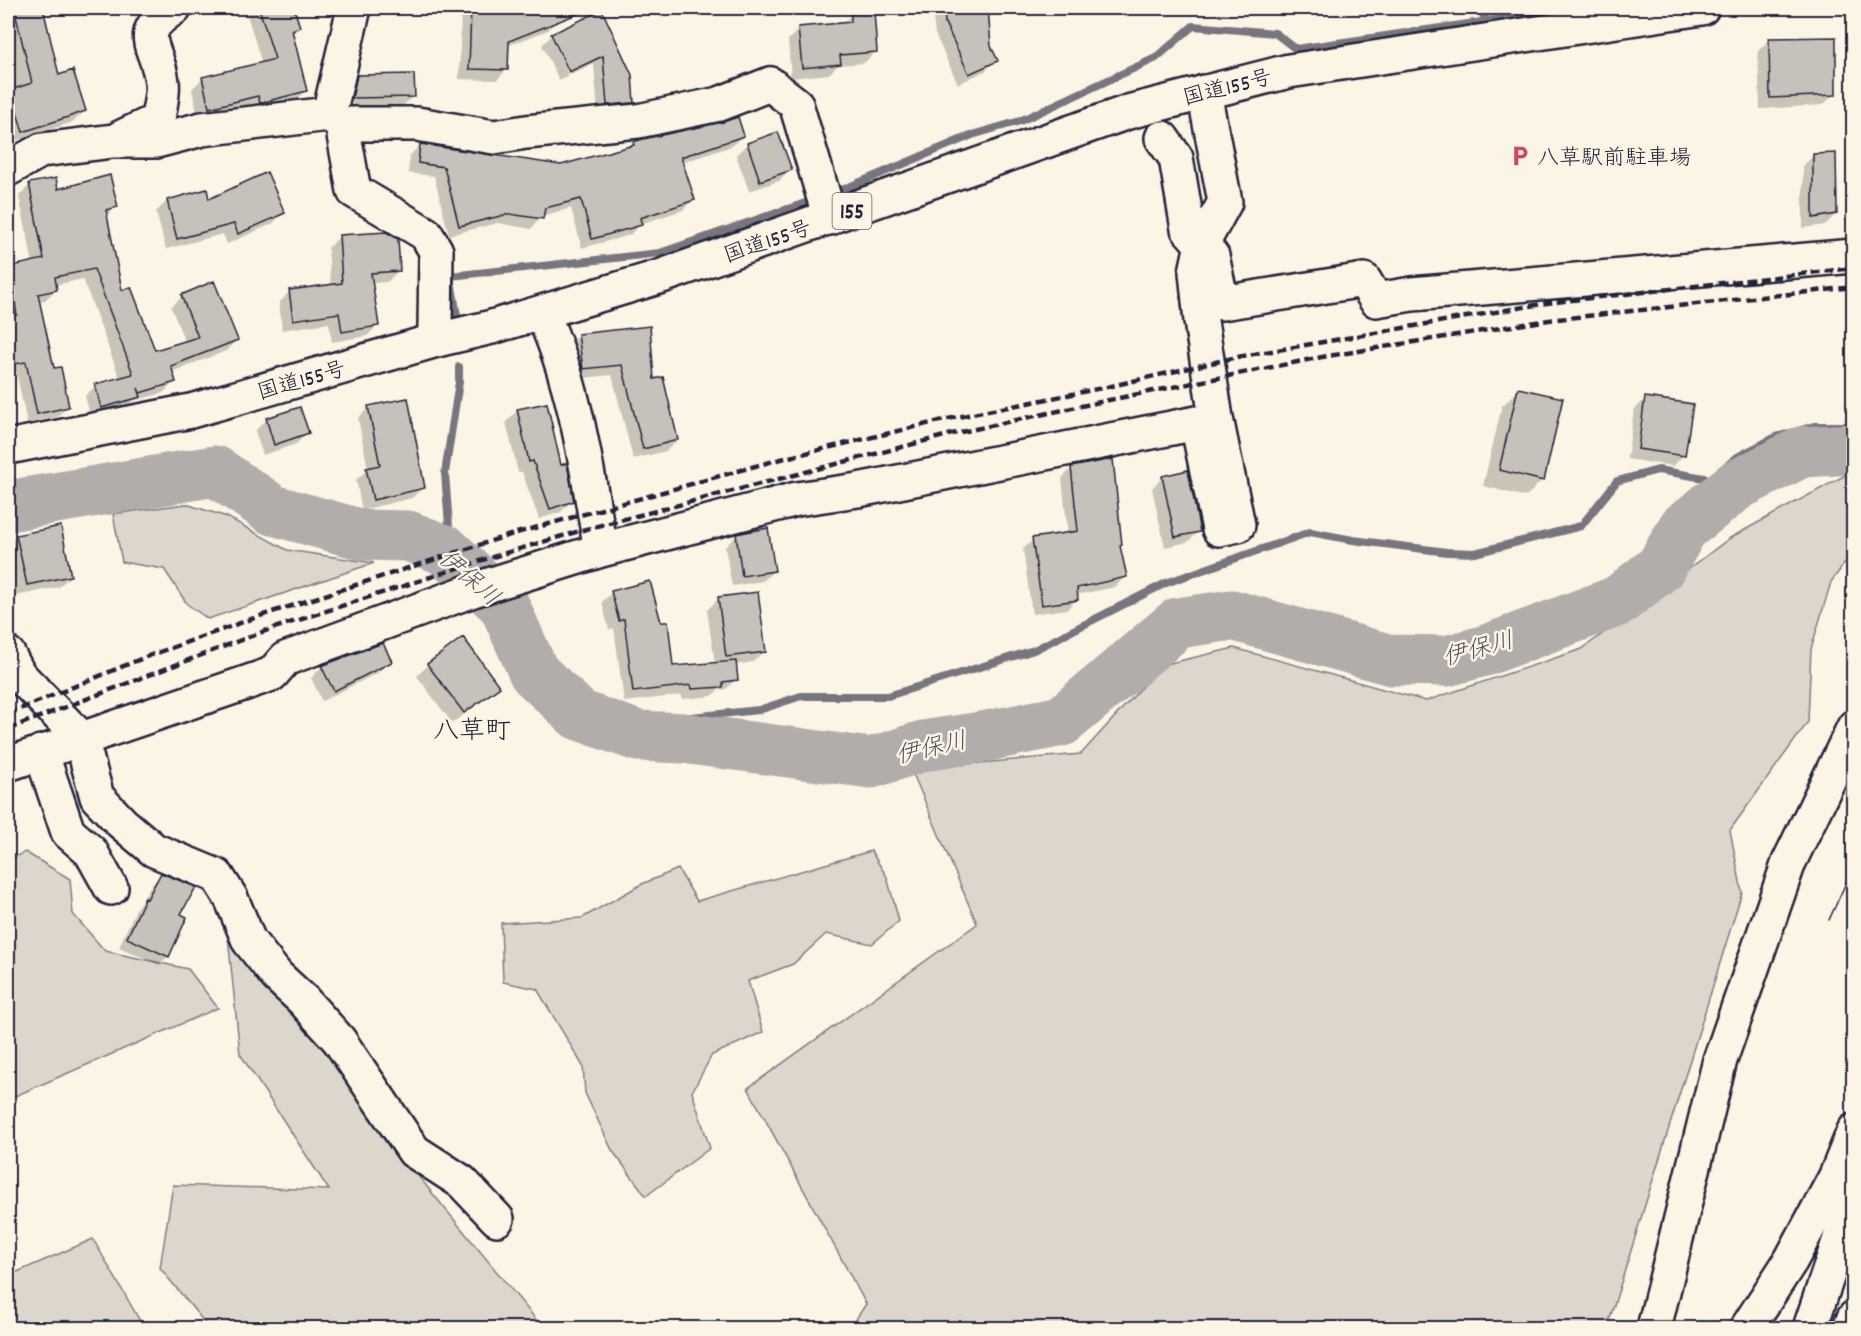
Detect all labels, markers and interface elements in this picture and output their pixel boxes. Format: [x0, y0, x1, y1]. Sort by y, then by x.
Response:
street label: 国道155号 [1180, 63, 1276, 115]
parking icon: 八草駅前駐車場 [1508, 144, 1532, 168]
place label: 八草駅前駐車場 [1537, 144, 1691, 175]
road number: 155 [832, 193, 872, 229]
street label: 国道155号 [720, 214, 816, 273]
street label: 国道155号 [254, 355, 350, 410]
water label: 伊保川 [430, 543, 506, 616]
water label: 伊保川 [1440, 625, 1518, 677]
district label: 八草町 [433, 714, 511, 751]
water label: 伊保川 [893, 725, 971, 775]

